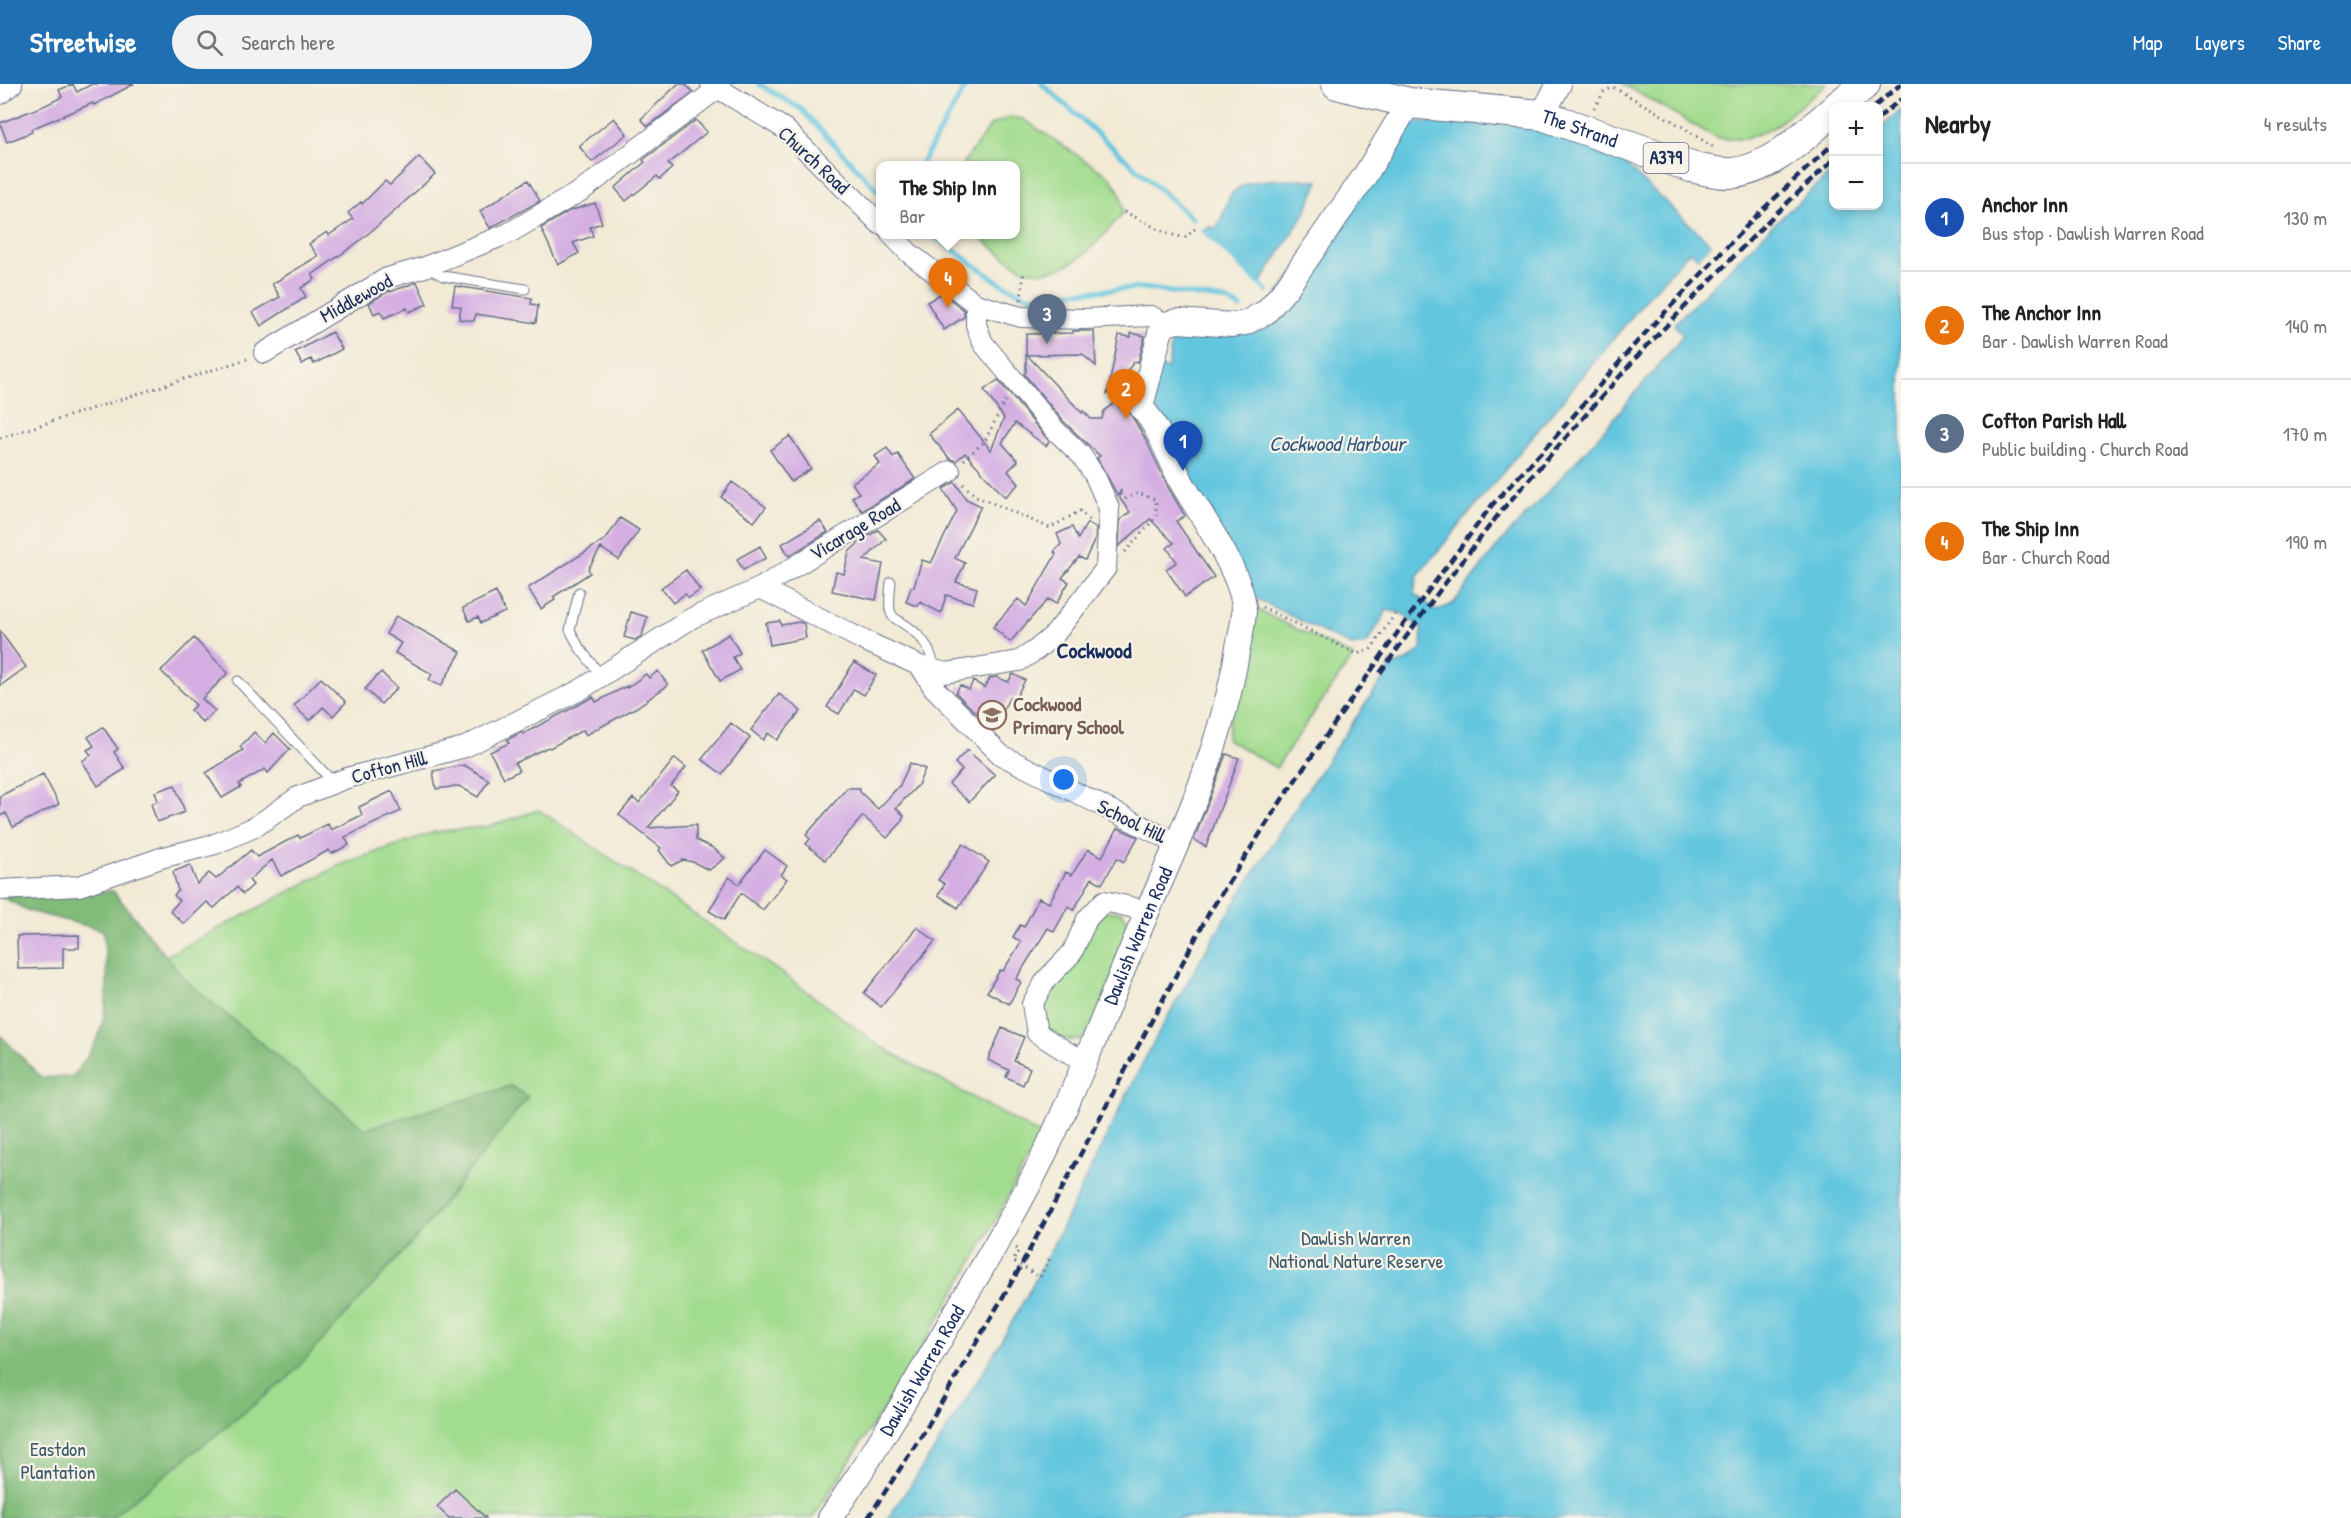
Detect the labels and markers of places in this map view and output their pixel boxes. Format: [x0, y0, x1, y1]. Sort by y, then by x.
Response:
pin: 4 [928, 258, 968, 308]
pin: 3 [1028, 294, 1066, 344]
pin: 2 [1106, 370, 1146, 419]
pin: 1 [1164, 422, 1202, 471]
place label: Cockwood Primary School [1013, 690, 1124, 741]
school or university icon: Cockwood Primary School [976, 699, 1008, 731]

